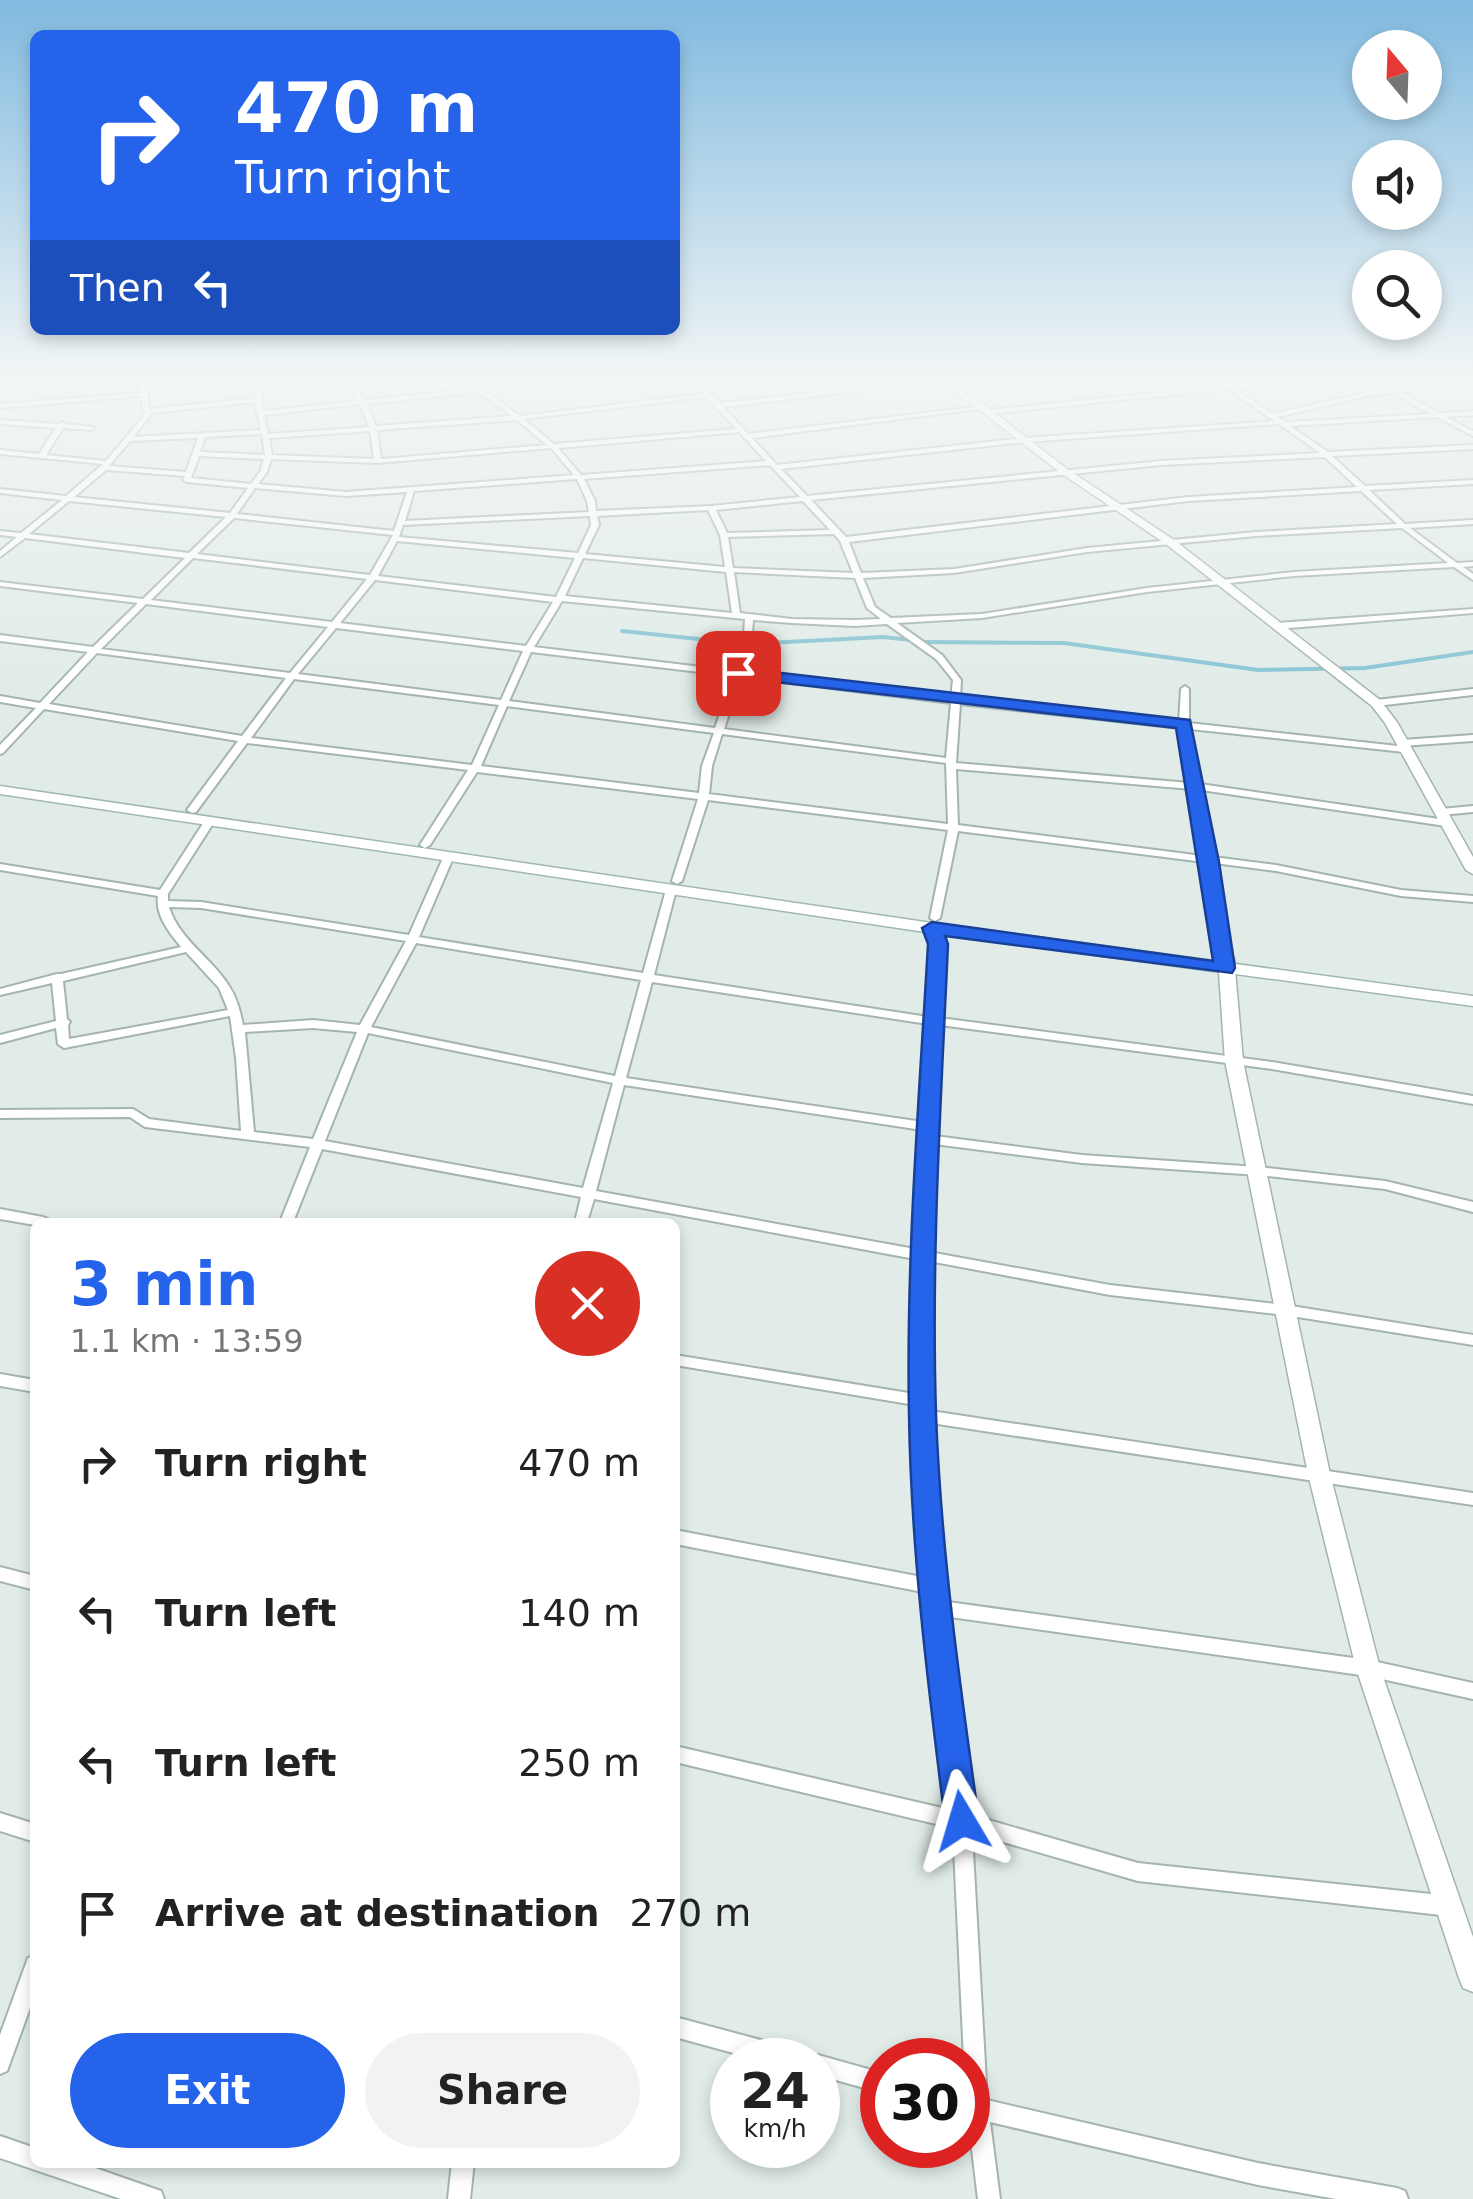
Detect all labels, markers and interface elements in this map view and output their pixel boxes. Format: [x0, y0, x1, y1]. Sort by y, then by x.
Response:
north arrow [1352, 30, 1442, 120]
map controls [1352, 30, 1442, 340]
text: 470 m [235, 67, 478, 149]
icon: right [70, 70, 200, 200]
button: sound [1352, 140, 1442, 230]
text: Turn right [235, 151, 450, 204]
button: search [1352, 250, 1442, 340]
icon: left [185, 260, 240, 315]
text: Then [70, 266, 165, 310]
pin [696, 631, 781, 716]
icon: arrive [711, 646, 766, 701]
text: 3 min [70, 1249, 258, 1319]
button: close [535, 1251, 640, 1356]
text: 1.1 km · 13:59 [70, 1322, 304, 1360]
icon: right [70, 1436, 125, 1491]
text: Turn right [155, 1441, 367, 1485]
text: 470 m [518, 1441, 640, 1485]
icon: left [70, 1586, 125, 1641]
text: Turn left [155, 1591, 336, 1635]
text: 140 m [518, 1591, 640, 1635]
icon: left [70, 1736, 125, 1791]
text: Turn left [155, 1741, 336, 1785]
text: 250 m [518, 1741, 640, 1785]
position arrow [910, 1769, 1014, 1873]
icon: arrive [70, 1886, 125, 1941]
text: Arrive at destination [155, 1891, 600, 1935]
text: 270 m [630, 1891, 751, 1935]
button: Exit [70, 2033, 345, 2148]
button: Share [365, 2033, 640, 2148]
speed limit sign: 30 [860, 2038, 990, 2168]
text: 24 [740, 2062, 810, 2120]
text: km/h [743, 2114, 807, 2143]

